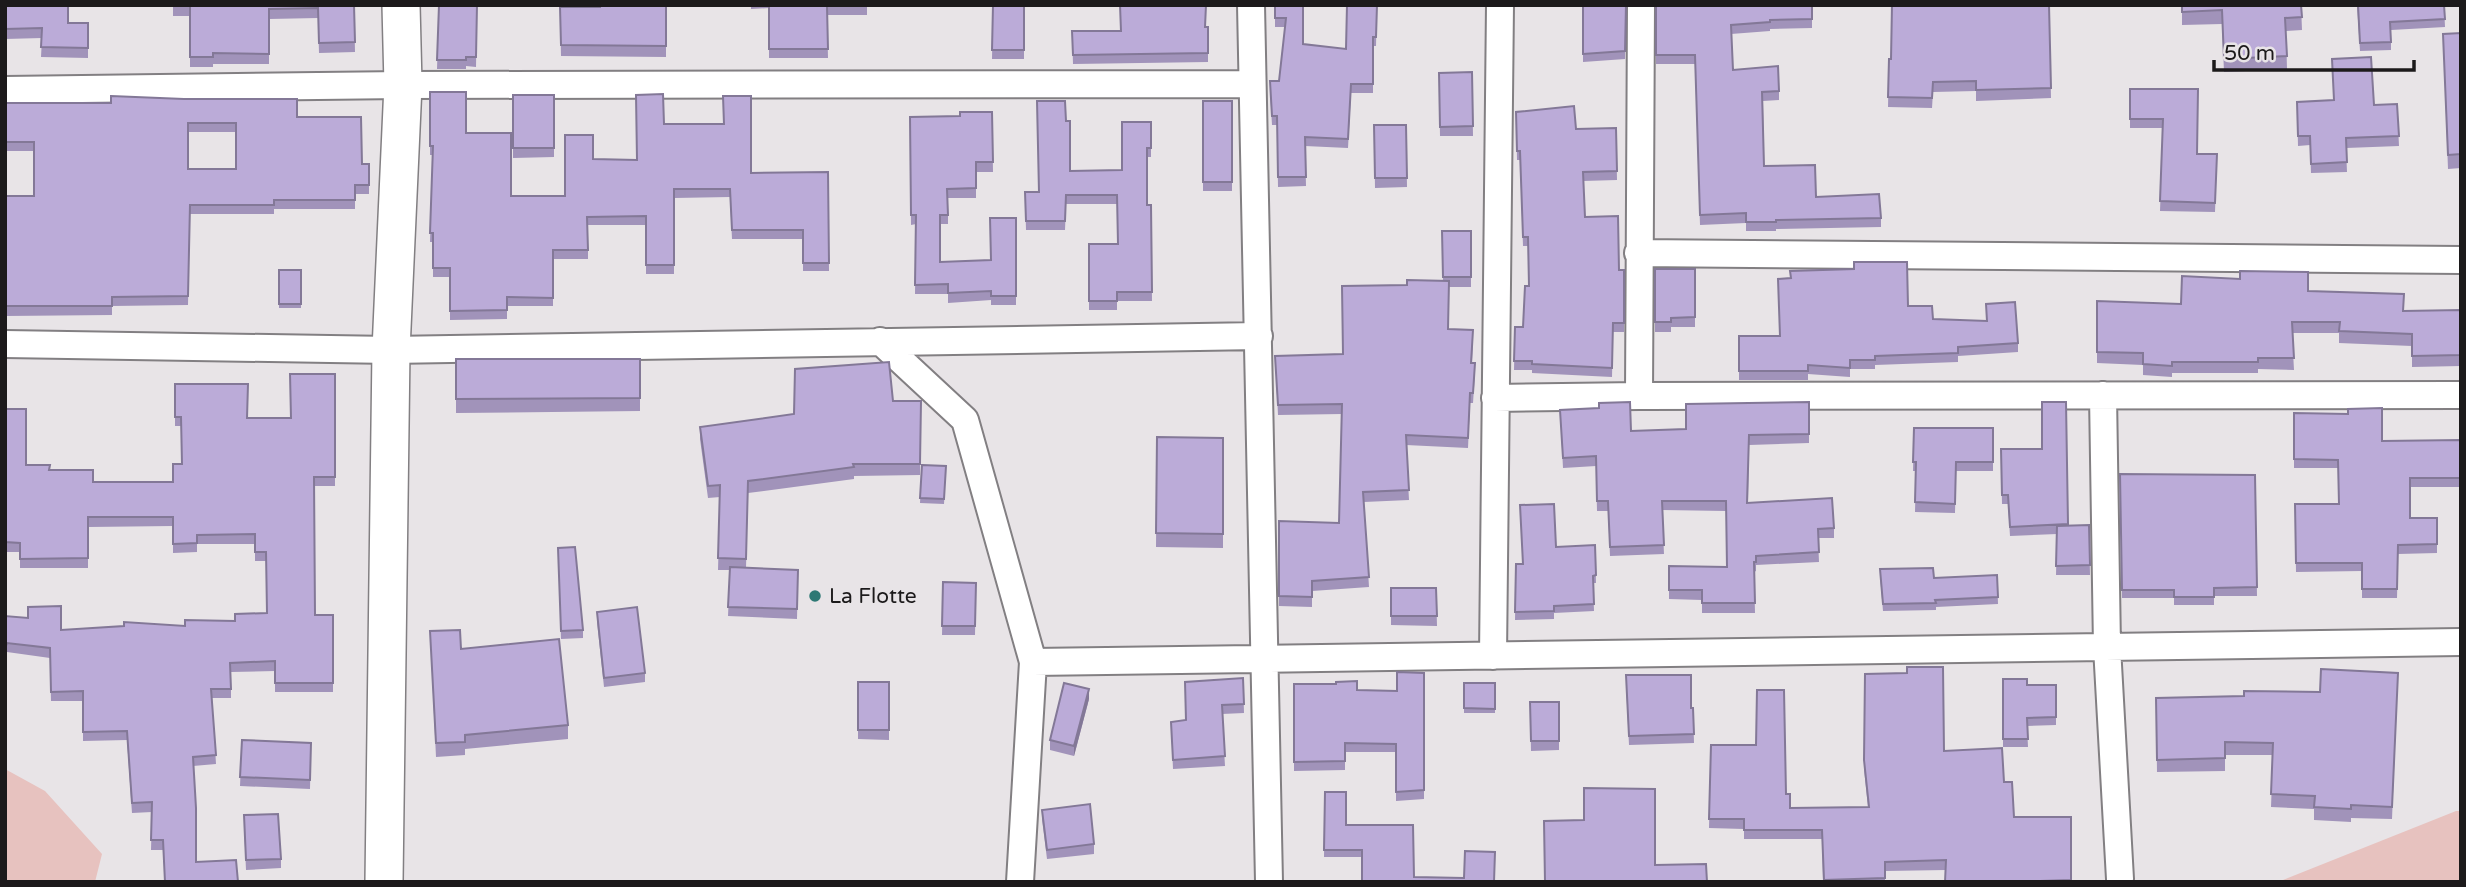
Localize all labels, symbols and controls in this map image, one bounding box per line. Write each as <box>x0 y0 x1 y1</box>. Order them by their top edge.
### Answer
scale bar <box>2214 28 2414 72</box>
text: 50 m <box>2224 41 2275 66</box>
place label: La Flotte <box>829 584 917 609</box>
marker: La Flotte <box>807 588 823 604</box>

